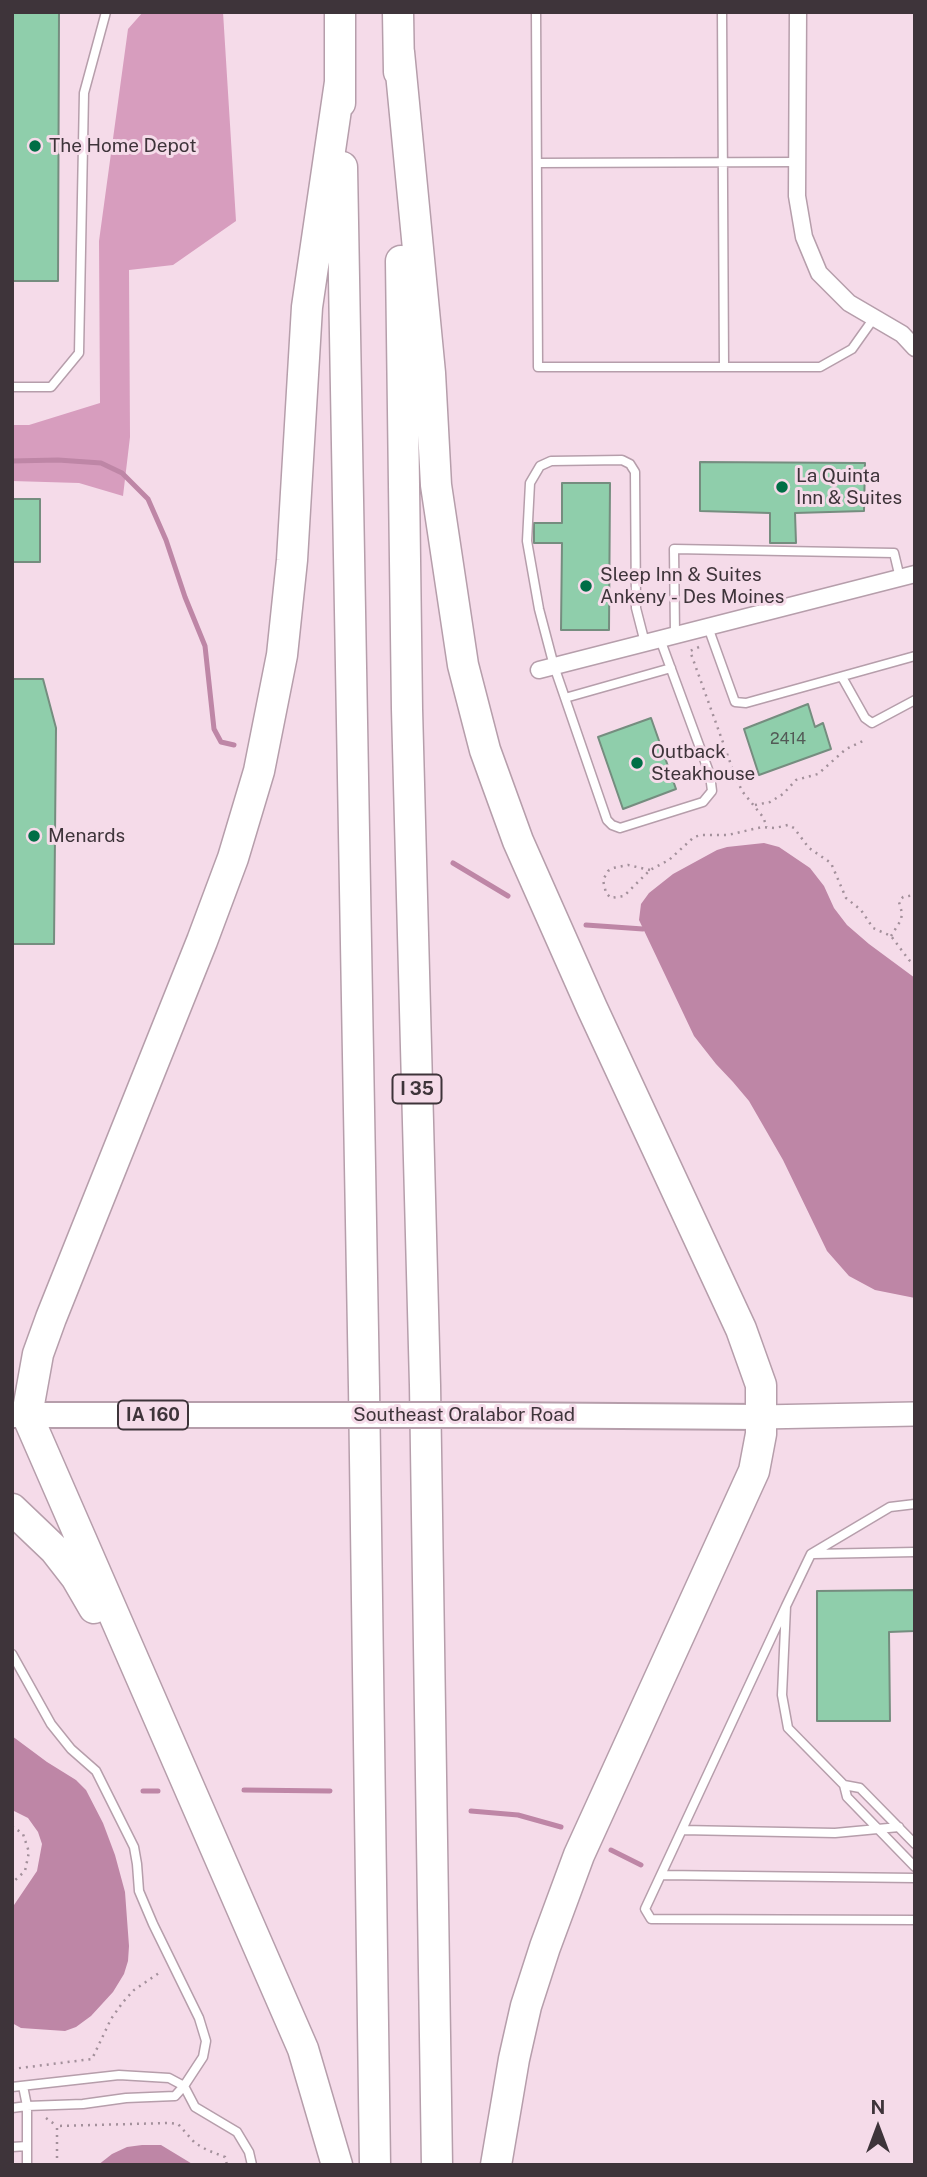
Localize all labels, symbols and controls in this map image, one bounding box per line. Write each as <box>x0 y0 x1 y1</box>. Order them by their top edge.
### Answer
place label: The Home Depot <box>49 135 197 157</box>
marker: The Home Depot <box>27 138 43 154</box>
place label: La Quinta Inn & Suites <box>796 465 902 509</box>
marker: La Quinta Inn & Suites <box>774 479 790 495</box>
place label: Sleep Inn & Suites Ankeny - Des Moines <box>600 564 784 608</box>
marker: Sleep Inn & Suites Ankeny - Des Moines <box>578 578 594 594</box>
house number: 2414 <box>770 729 806 749</box>
place label: Outback Steakhouse <box>651 741 755 785</box>
marker: Outback Steakhouse <box>629 755 645 771</box>
place label: Menards <box>48 825 125 847</box>
marker: Menards <box>26 828 42 844</box>
road number: I 35 <box>392 1074 442 1104</box>
road number: IA 160 <box>118 1400 188 1430</box>
street label: Southeast Oralabor Road <box>353 1404 575 1426</box>
north arrow <box>843 2093 913 2163</box>
text: N <box>871 2096 885 2118</box>

